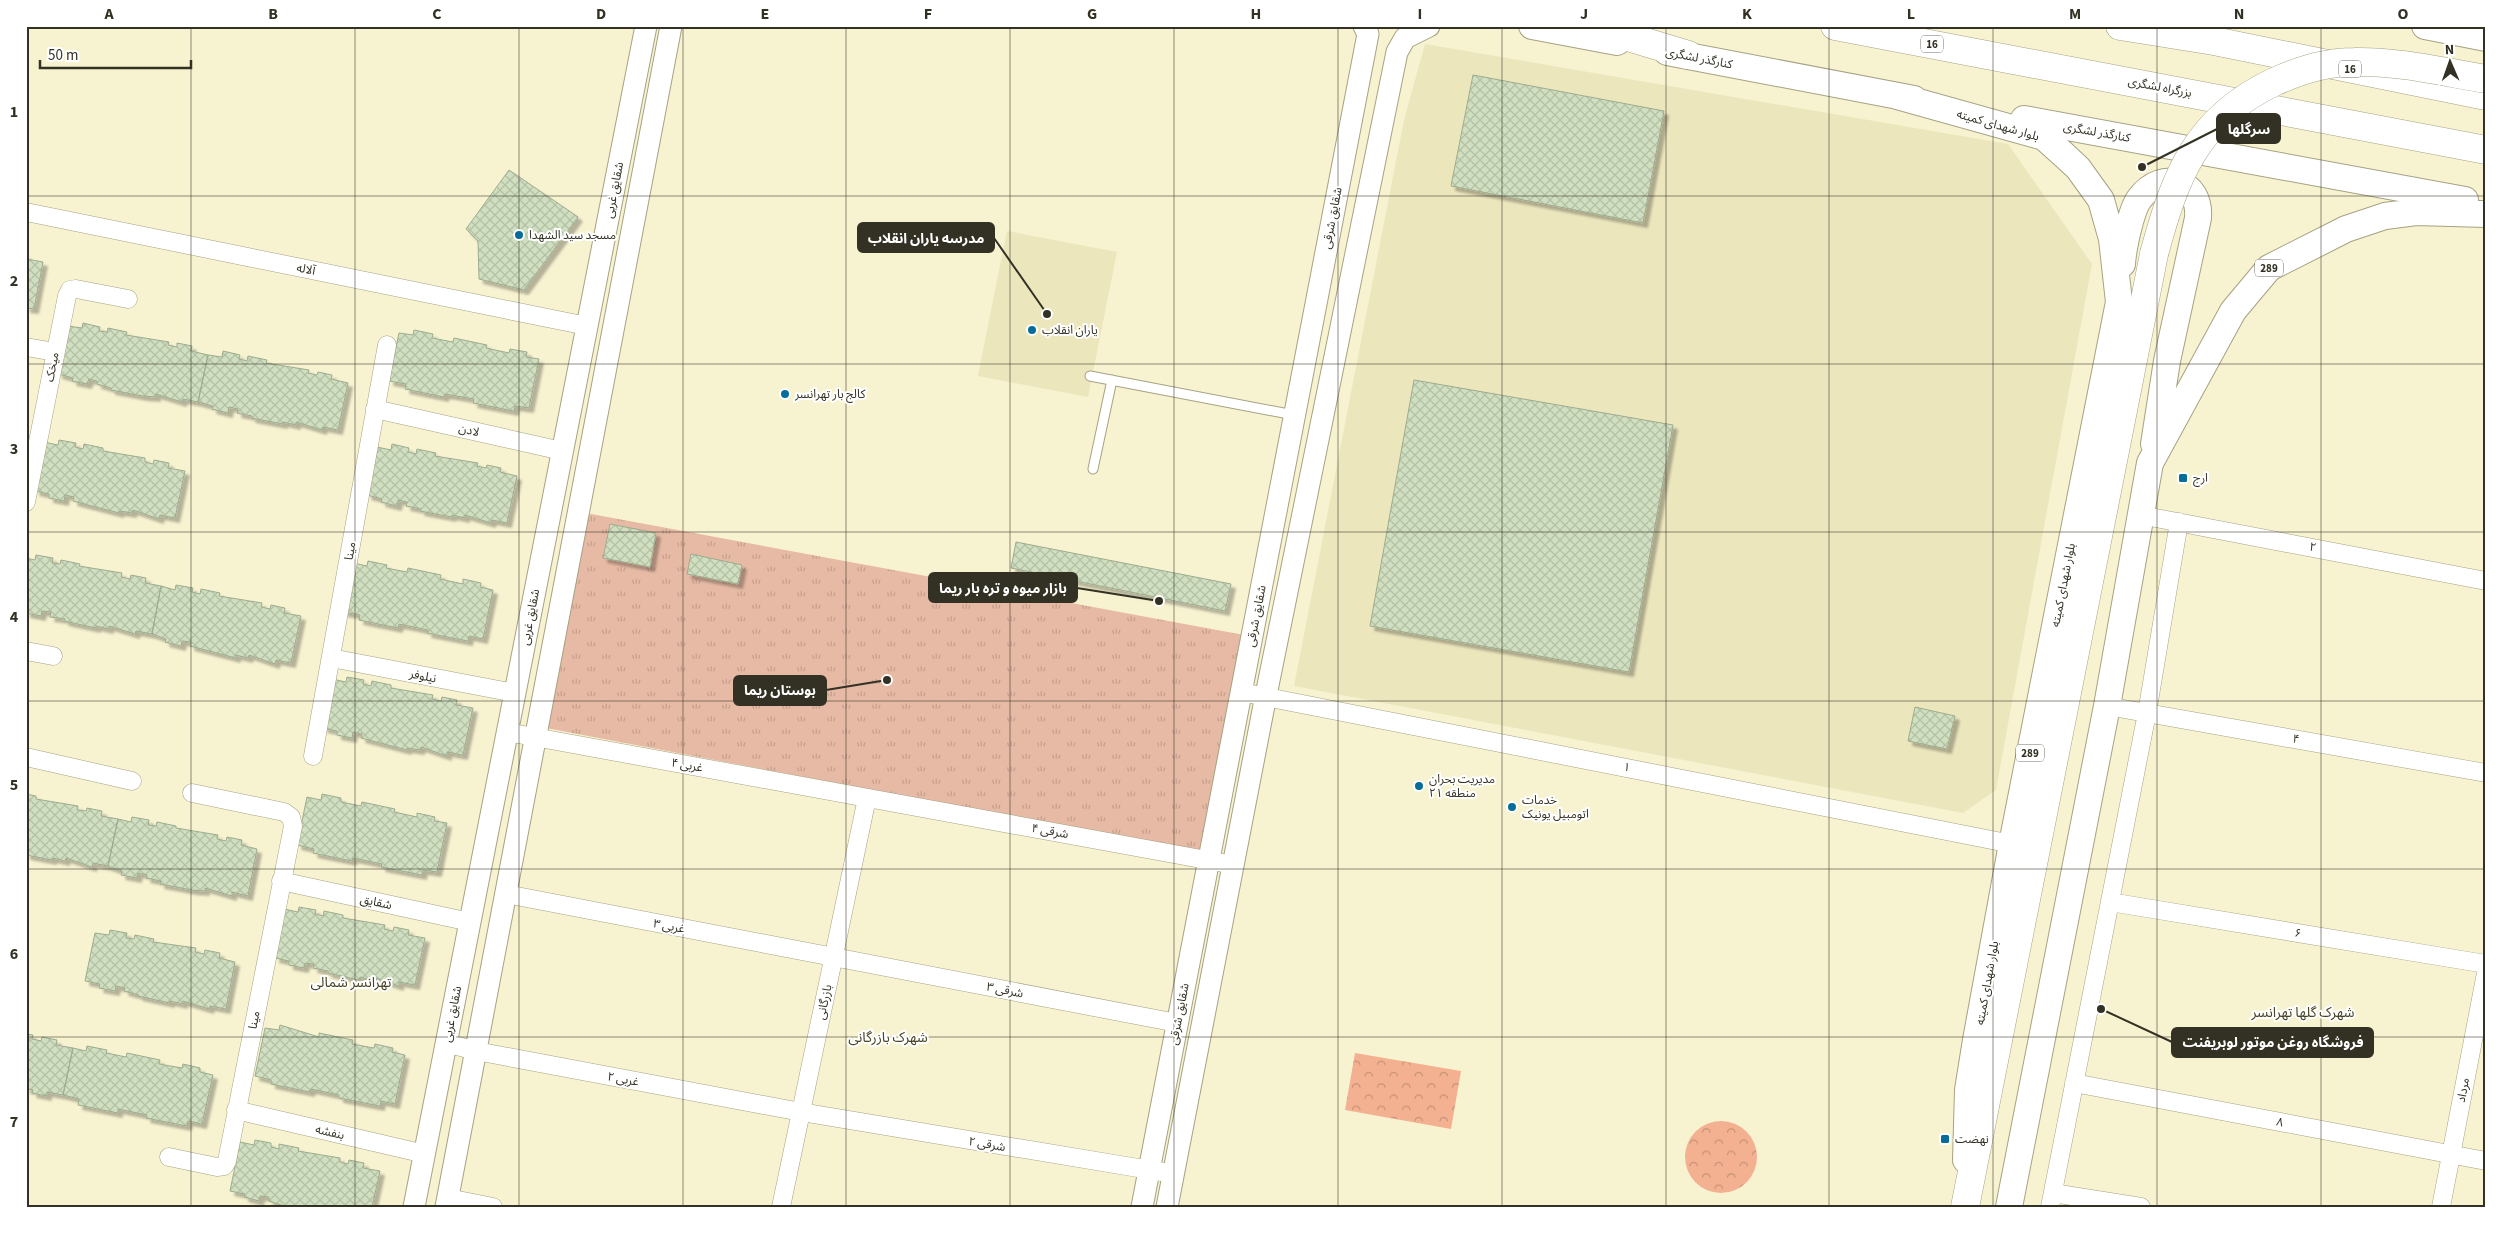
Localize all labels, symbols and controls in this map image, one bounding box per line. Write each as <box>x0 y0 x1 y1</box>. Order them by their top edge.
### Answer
text: A <box>103 3 114 25</box>
text: B <box>268 3 278 25</box>
text: C <box>432 3 442 25</box>
text: D <box>596 3 606 25</box>
text: E <box>761 3 769 25</box>
text: F <box>924 3 932 25</box>
text: G <box>1087 3 1097 25</box>
text: H <box>1251 3 1261 25</box>
text: I <box>1418 3 1422 25</box>
text: J <box>1580 3 1588 25</box>
text: K <box>1742 3 1752 25</box>
text: L <box>1907 3 1915 25</box>
text: M <box>2069 3 2081 25</box>
text: N <box>2234 3 2244 25</box>
text: O <box>2398 3 2409 25</box>
road number: 16 <box>1921 36 1943 52</box>
scale bar <box>40 38 191 70</box>
north arrow <box>2424 38 2474 88</box>
text: N <box>2445 40 2455 60</box>
street label: کنارگذر لشگری <box>1664 44 1735 74</box>
text: 50 m <box>48 45 78 66</box>
road number: 16 <box>2339 61 2361 78</box>
street label: بزرگراه لشگری <box>2127 73 2193 102</box>
text: 1 <box>10 101 18 123</box>
street label: بلوار شهدای کمیته <box>1955 106 2041 145</box>
callout: سرگلها <box>2217 114 2280 143</box>
street label: کنارگذر لشگری <box>2062 118 2133 147</box>
text: سرگلها <box>2228 120 2270 140</box>
street label: شقایق غربی <box>601 160 628 220</box>
street label: شقایق شرقی <box>1318 186 1347 250</box>
callout: مدرسه یاران انقلاب <box>858 223 994 252</box>
place label: مسجد سید الشهدا <box>529 227 616 244</box>
marker: مسجد سید الشهدا <box>513 229 525 241</box>
text: مدرسه یاران انقلاب <box>868 229 984 249</box>
street label: آلاله <box>295 259 317 280</box>
road number: 289 <box>2255 260 2283 276</box>
text: 2 <box>10 270 18 292</box>
place label: یاران انقلاب <box>1042 322 1098 339</box>
marker: یاران انقلاب <box>1026 324 1038 336</box>
street label: میخک <box>41 351 64 384</box>
place label: کالج بار تهرانسر <box>794 386 866 403</box>
marker: کالج بار تهرانسر <box>779 388 791 400</box>
street label: لادن <box>457 420 481 441</box>
text: 3 <box>10 438 18 460</box>
place label: ارج <box>2193 470 2208 487</box>
marker: ارج <box>2177 472 2189 484</box>
street label: ۲ <box>2308 538 2318 556</box>
street label: مینا <box>341 541 360 562</box>
street label: بلوار شهدای کمیته <box>2047 542 2080 628</box>
callout: بازار میوه و تره بار ریما <box>929 573 1077 602</box>
text: بازار میوه و تره بار ریما <box>939 579 1067 599</box>
street label: شقایق شرقی <box>1242 584 1271 648</box>
street label: شقایق غربی <box>517 587 544 647</box>
text: 4 <box>10 606 19 628</box>
street label: نیلوفر <box>407 665 438 687</box>
callout: بوستان ریما <box>734 676 826 705</box>
text: بوستان ریما <box>744 681 816 701</box>
street label: ۴ <box>2291 731 2301 748</box>
road number: 289 <box>2016 744 2044 761</box>
street label: ۴ غربی <box>670 754 704 777</box>
street label: ۱ <box>1622 758 1632 776</box>
place label: مدیریت بحران منطقه ۲۱ <box>1429 771 1495 802</box>
text: 5 <box>10 774 18 796</box>
marker: مدیریت بحران منطقه ۲۱ <box>1413 780 1425 792</box>
place label: خدمات اتومبیل یونیک <box>1522 792 1589 823</box>
marker: خدمات اتومبیل یونیک <box>1506 801 1518 813</box>
street label: ۴ شرقی <box>1030 820 1070 843</box>
street label: شقایق <box>358 891 393 914</box>
street label: ۳ غربی <box>652 915 686 938</box>
street label: ۶ <box>2293 925 2303 942</box>
street label: بلوار شهدای کمیته <box>1972 940 2003 1026</box>
text: 6 <box>10 943 18 965</box>
district label: تهرانسر شمالی <box>311 973 391 993</box>
street label: ۳ شرقی <box>985 979 1025 1002</box>
street label: شقایق شرقی <box>1165 982 1194 1046</box>
street label: بازرگانی <box>812 983 836 1021</box>
street label: شقایق غربی <box>439 984 466 1044</box>
district label: شهرک گلها تهرانسر <box>2250 1003 2355 1023</box>
street label: مینا <box>244 1009 265 1031</box>
district label: شهرک بازرگانی <box>848 1028 928 1048</box>
callout: فروشگاه روغن موتور لوبریفنت <box>2172 1028 2373 1057</box>
text: فروشگاه روغن موتور لوبریفنت <box>2182 1033 2364 1053</box>
street label: ۲ غربی <box>606 1068 640 1091</box>
street label: مرداد <box>2453 1076 2474 1104</box>
text: 7 <box>10 1111 18 1133</box>
street label: ۸ <box>2275 1113 2285 1132</box>
street label: بنفشه <box>314 1121 346 1144</box>
place label: نهضت <box>1955 1131 1989 1148</box>
street label: ۲ شرقی <box>967 1133 1007 1156</box>
marker: نهضت <box>1939 1133 1951 1145</box>

